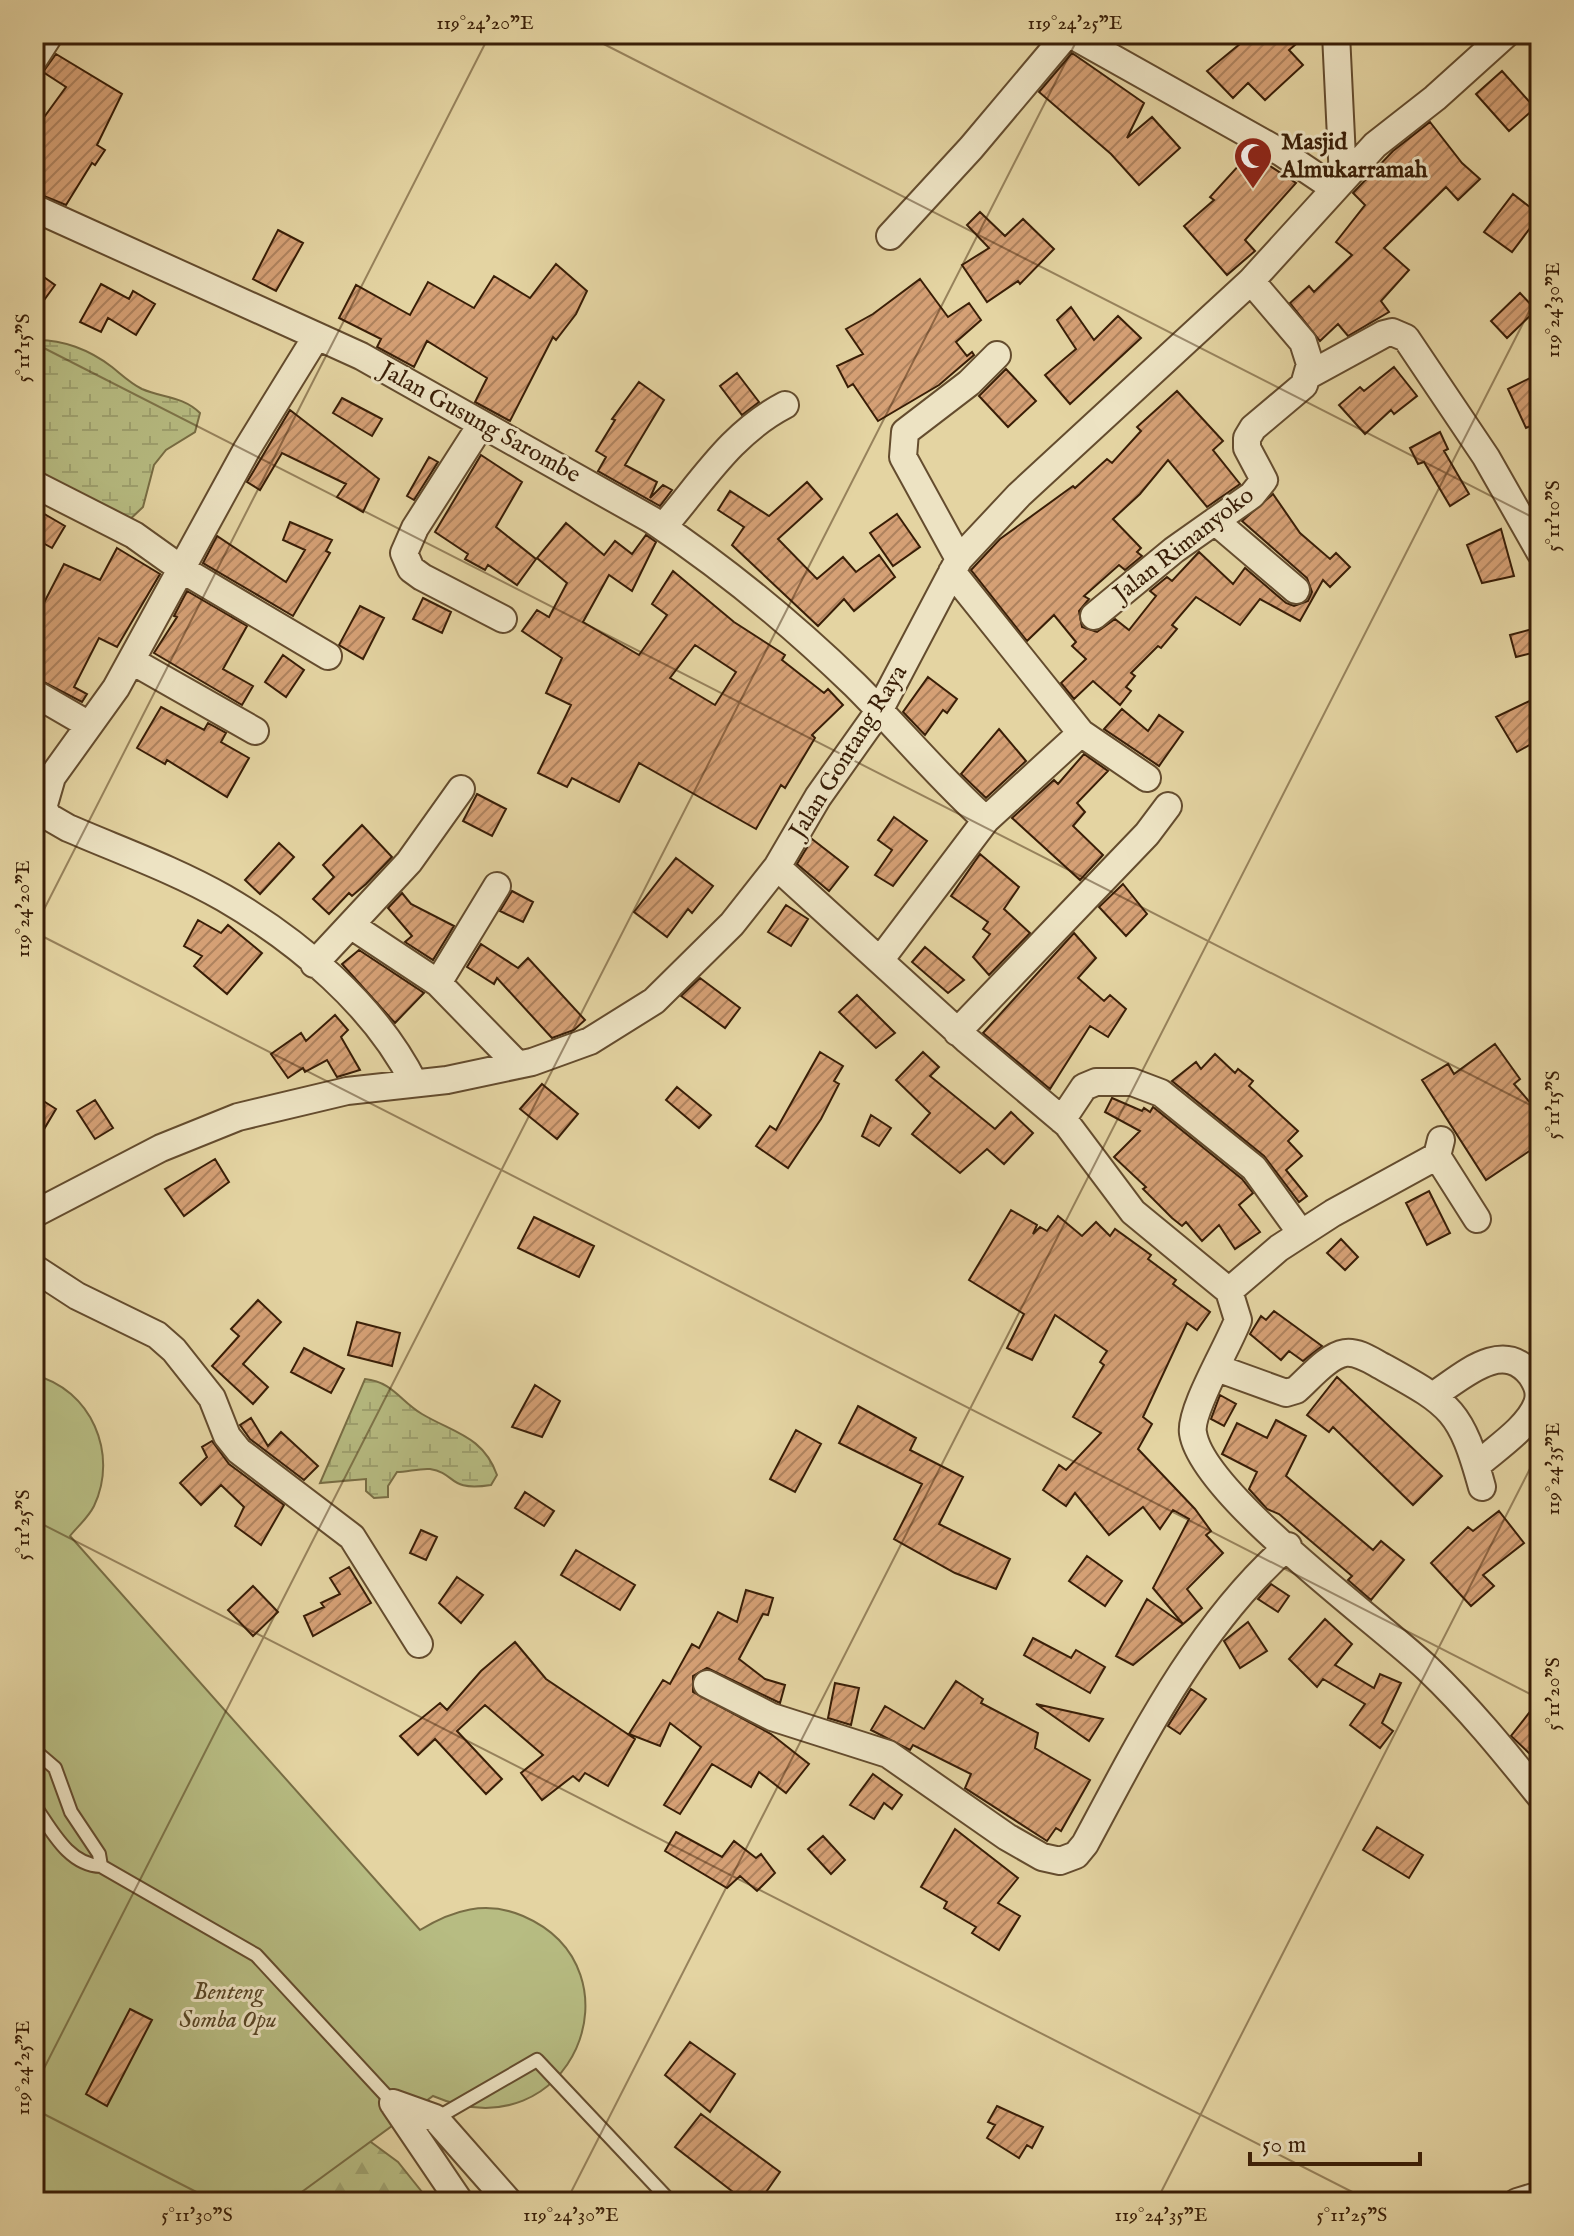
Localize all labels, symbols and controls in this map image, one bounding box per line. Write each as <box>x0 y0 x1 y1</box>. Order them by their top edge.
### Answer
text: 119°24'20"E <box>436 11 534 36</box>
text: 119°24'25"E <box>1027 11 1123 36</box>
place label: Masjid Almukarramah <box>1280 127 1428 186</box>
mosque icon: Masjid Almukarramah <box>1232 135 1274 190</box>
text: 119°24'30"E <box>1541 262 1566 358</box>
text: 5°11'15"S <box>11 314 36 382</box>
street label: Jalan Gusung Sarombe <box>372 354 586 491</box>
street label: Jalan Rimanyoko <box>1105 480 1261 611</box>
text: 5°11'10"S <box>1541 480 1566 552</box>
street label: Jalan Gontang Raya <box>782 659 915 847</box>
text: 119°24'20"E <box>11 860 36 958</box>
text: 5°11'15"S <box>1541 1071 1566 1139</box>
text: 119°24'35"E <box>1541 1422 1566 1516</box>
text: 5°11'25"S <box>11 1490 36 1560</box>
text: 5°11'20"S <box>1541 1657 1566 1731</box>
park label: Benteng Somba Opu <box>179 1977 277 2036</box>
text: 119°24'25"E <box>11 2020 36 2116</box>
scale bar <box>1250 2116 1420 2166</box>
text: 50 m <box>1262 2130 1306 2161</box>
text: 5°11'30"S <box>161 2203 233 2228</box>
text: 119°24'30"E <box>523 2203 619 2228</box>
text: 119°24'35"E <box>1114 2203 1208 2228</box>
text: 5°11'25"S <box>1317 2203 1387 2228</box>

